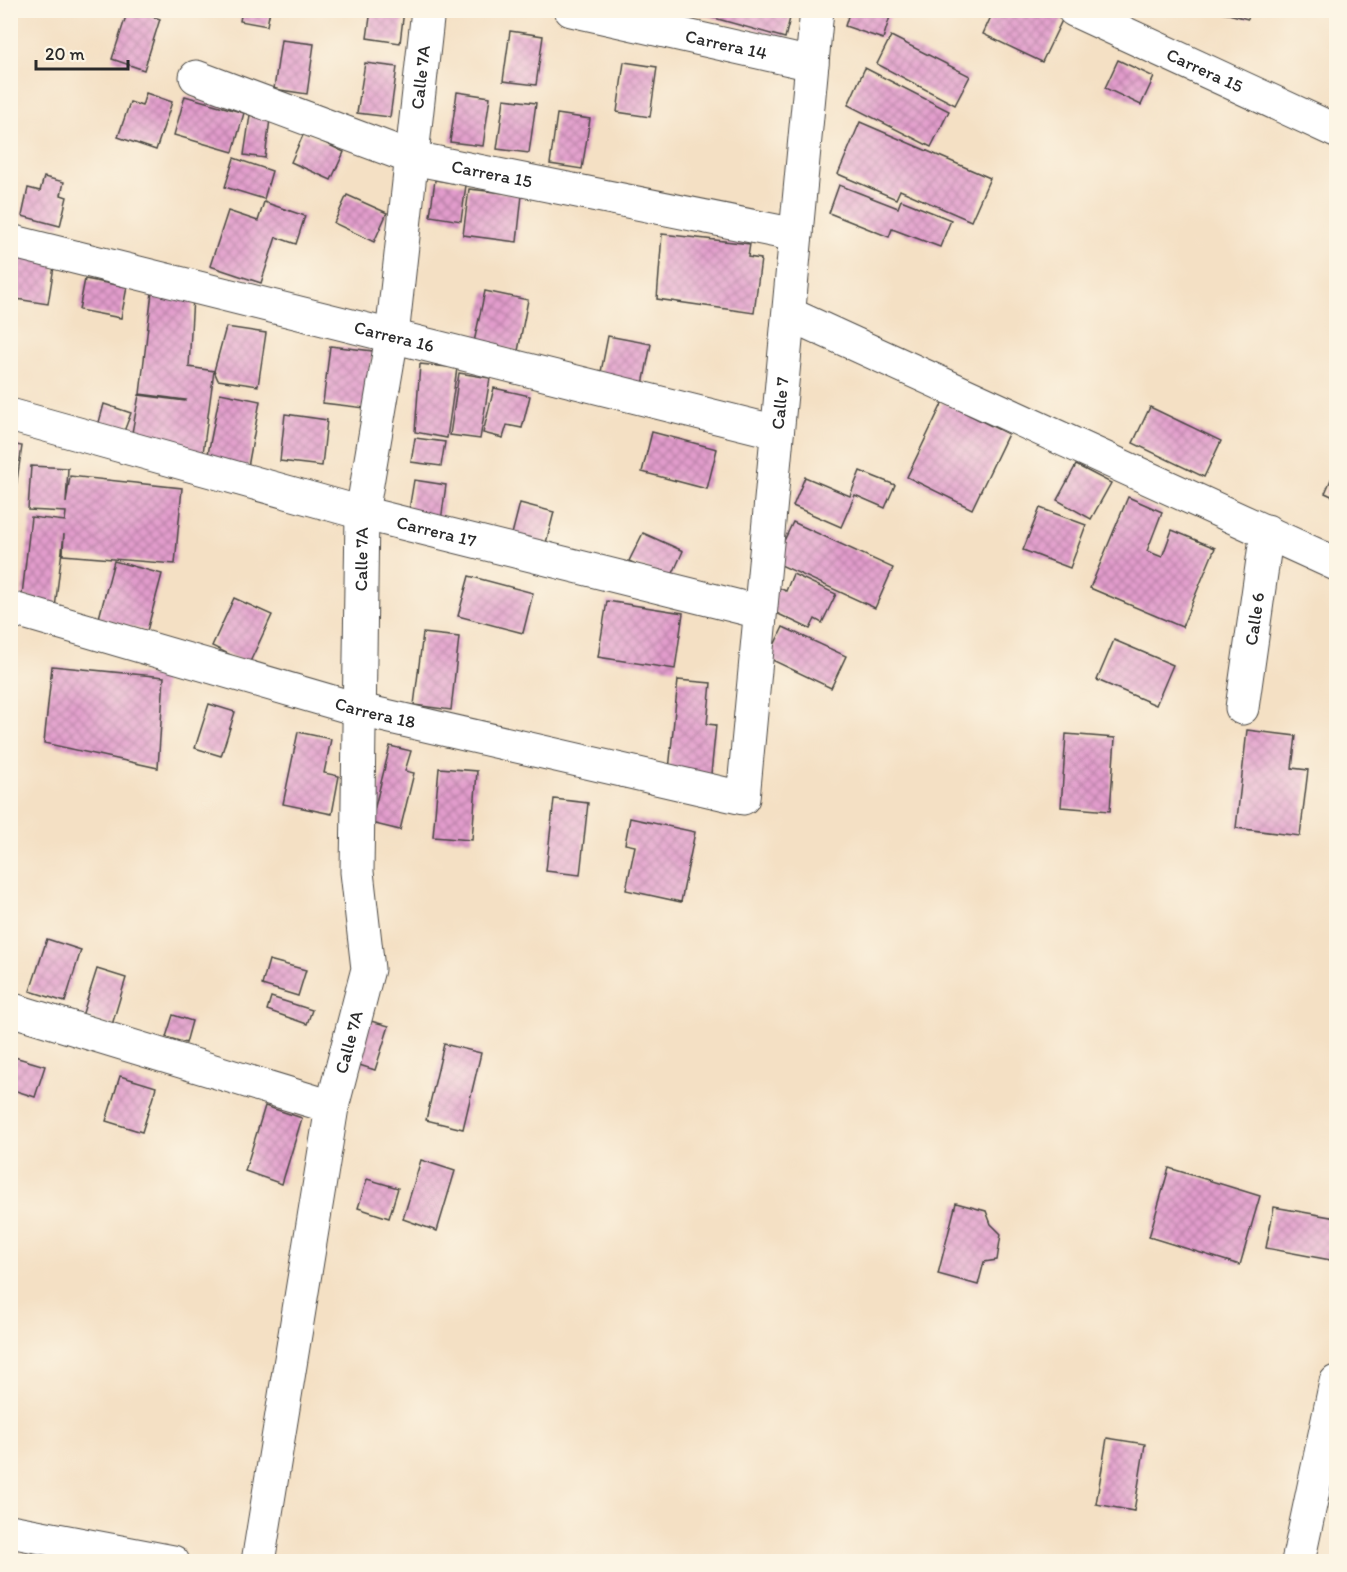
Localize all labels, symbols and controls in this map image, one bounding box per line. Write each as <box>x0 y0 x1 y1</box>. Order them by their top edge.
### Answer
street label: Carrera 14 <box>683 25 769 65</box>
scale bar <box>36 33 128 71</box>
text: 20 m <box>45 43 85 65</box>
street label: Carrera 15 <box>1163 43 1247 98</box>
street label: Calle 7A <box>406 44 435 111</box>
street label: Carrera 15 <box>450 155 534 193</box>
street label: Carrera 16 <box>352 316 437 357</box>
street label: Calle 7 <box>767 376 793 431</box>
street label: Carrera 17 <box>394 511 479 552</box>
street label: Calle 7A <box>350 526 373 592</box>
street label: Calle 6 <box>1240 591 1269 647</box>
street label: Carrera 18 <box>332 692 418 733</box>
street label: Calle 7A <box>330 1008 368 1076</box>

